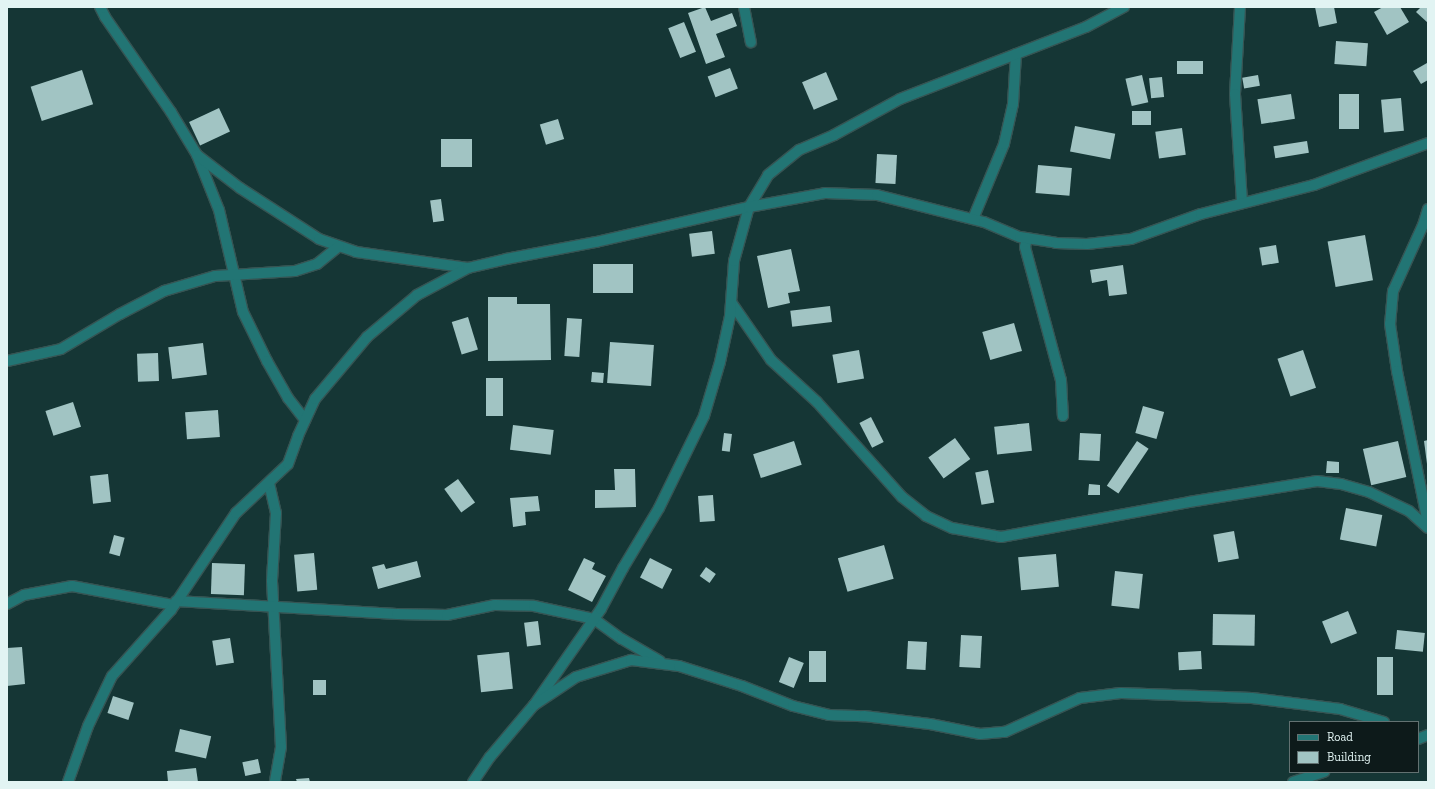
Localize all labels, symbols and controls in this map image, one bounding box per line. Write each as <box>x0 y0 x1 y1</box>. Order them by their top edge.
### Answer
legend <box>1289 721 1419 773</box>
text: Road <box>1327 730 1353 744</box>
text: Building <box>1327 750 1371 764</box>

